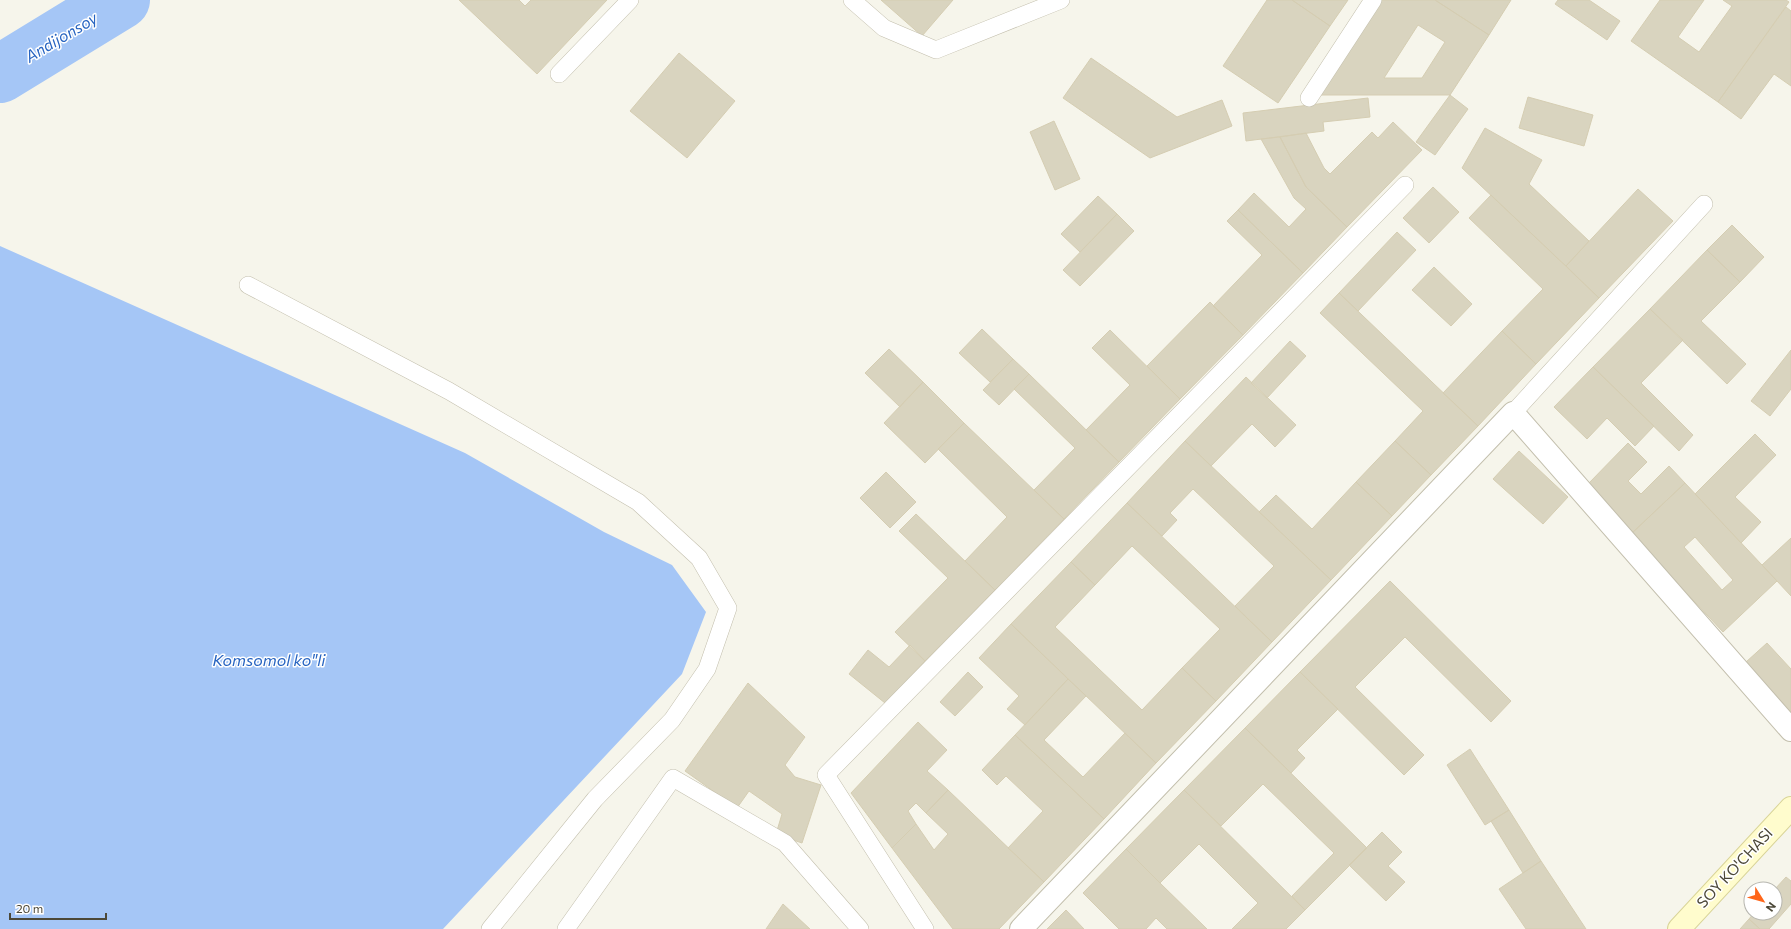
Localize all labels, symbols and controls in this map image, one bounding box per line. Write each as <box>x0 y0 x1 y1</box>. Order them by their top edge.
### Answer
water label: Andijonsoy <box>20 7 101 66</box>
water label: Komsomol ko"li <box>213 650 326 669</box>
street label: SOY KO'CHASI <box>1693 824 1776 911</box>
north arrow <box>1743 881 1783 921</box>
scale bar <box>10 895 106 921</box>
text: N <box>1764 900 1779 915</box>
text: 20 m <box>16 901 43 915</box>

